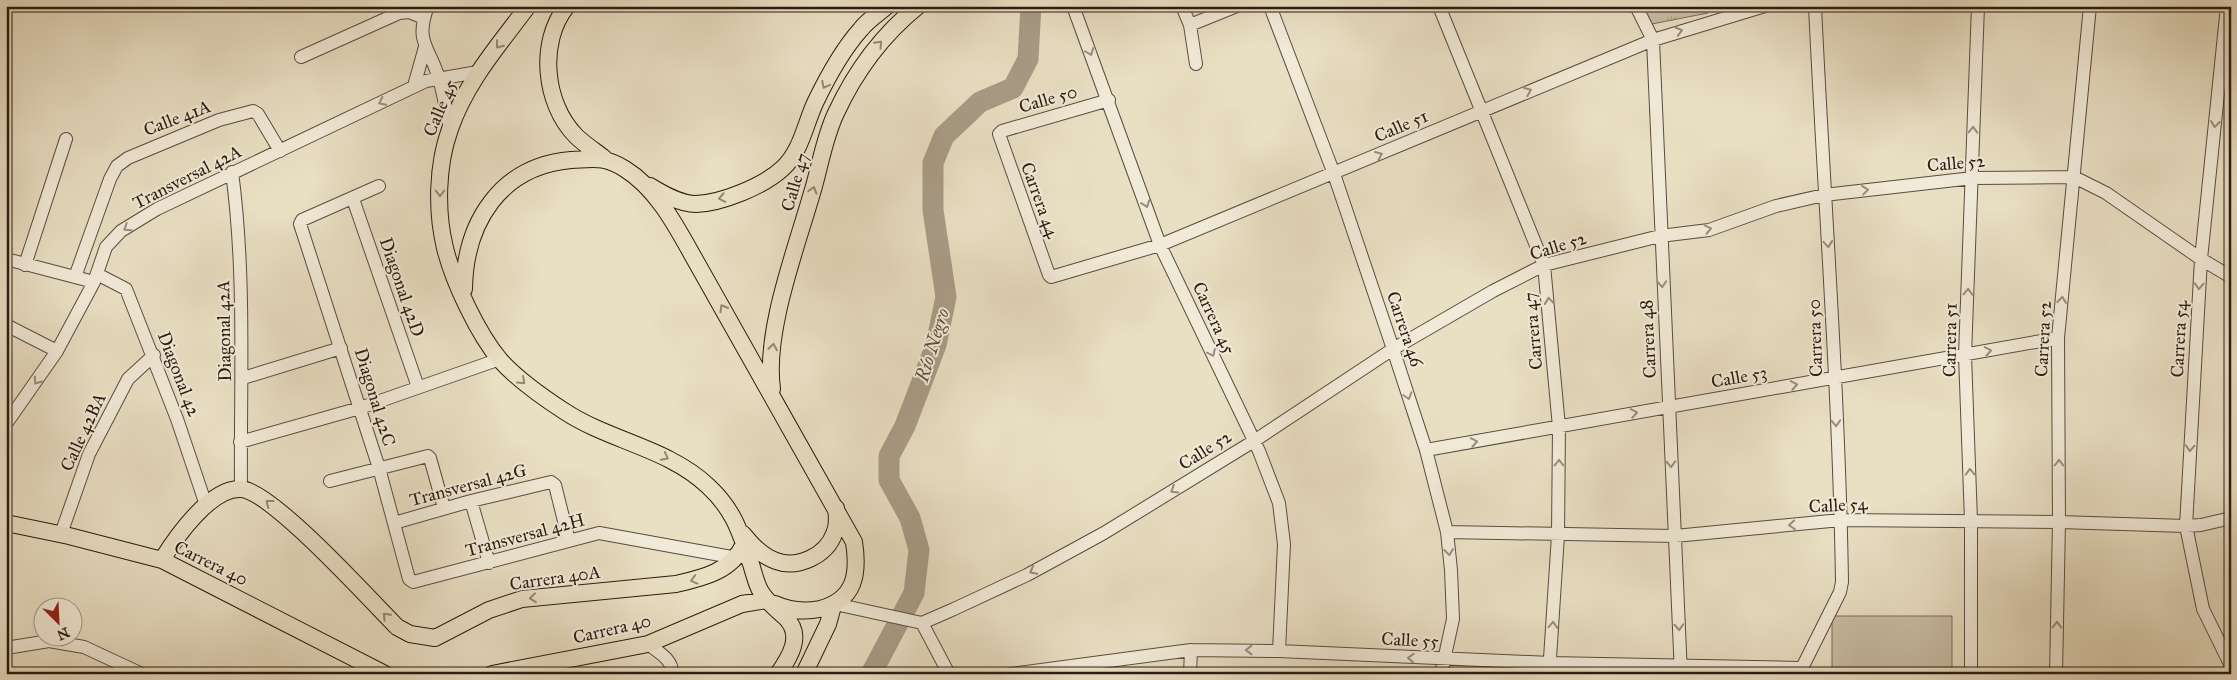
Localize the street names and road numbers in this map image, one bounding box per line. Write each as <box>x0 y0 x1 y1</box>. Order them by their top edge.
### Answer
street label: Calle 45 <box>418 76 462 140</box>
street label: Calle 50 <box>1016 80 1080 118</box>
street label: Calle 41A <box>140 95 214 141</box>
street label: Calle 51 <box>1371 105 1431 147</box>
street label: Transversal 42A <box>129 140 245 214</box>
street label: Calle 52 <box>1926 149 1986 176</box>
street label: Calle 47 <box>776 150 814 214</box>
street label: Carrera 44 <box>1016 159 1064 242</box>
street label: Calle 52 <box>1527 227 1589 265</box>
street label: Diagonal 42D <box>374 234 429 340</box>
street label: Carrera 45 <box>1188 278 1241 358</box>
street label: Diagonal 42A <box>212 280 237 382</box>
street label: Carrera 46 <box>1382 288 1428 370</box>
street label: Carrera 47 <box>1519 291 1547 371</box>
street label: Carrera 48 <box>1635 299 1661 379</box>
street label: Carrera 50 <box>1803 299 1827 377</box>
street label: Carrera 54 <box>2166 299 2192 378</box>
street label: Carrera 52 <box>2030 300 2056 378</box>
street label: Carrera 51 <box>1938 303 1962 377</box>
street label: Diagonal 42 <box>152 328 205 420</box>
street label: Diagonal 42C <box>349 345 400 449</box>
street label: Calle 53 <box>1709 361 1769 393</box>
street label: Calle 42BA <box>55 389 111 475</box>
street label: Calle 52 <box>1175 425 1236 475</box>
street label: Transversal 42G <box>407 459 529 511</box>
street label: Calle 54 <box>1808 492 1869 518</box>
street label: Transversal 42H <box>463 509 587 561</box>
street label: Carrera 40 <box>170 536 252 590</box>
street label: Carrera 40A <box>508 561 602 595</box>
street label: Carrera 40 <box>571 609 653 649</box>
street label: Calle 55 <box>1381 628 1440 653</box>

